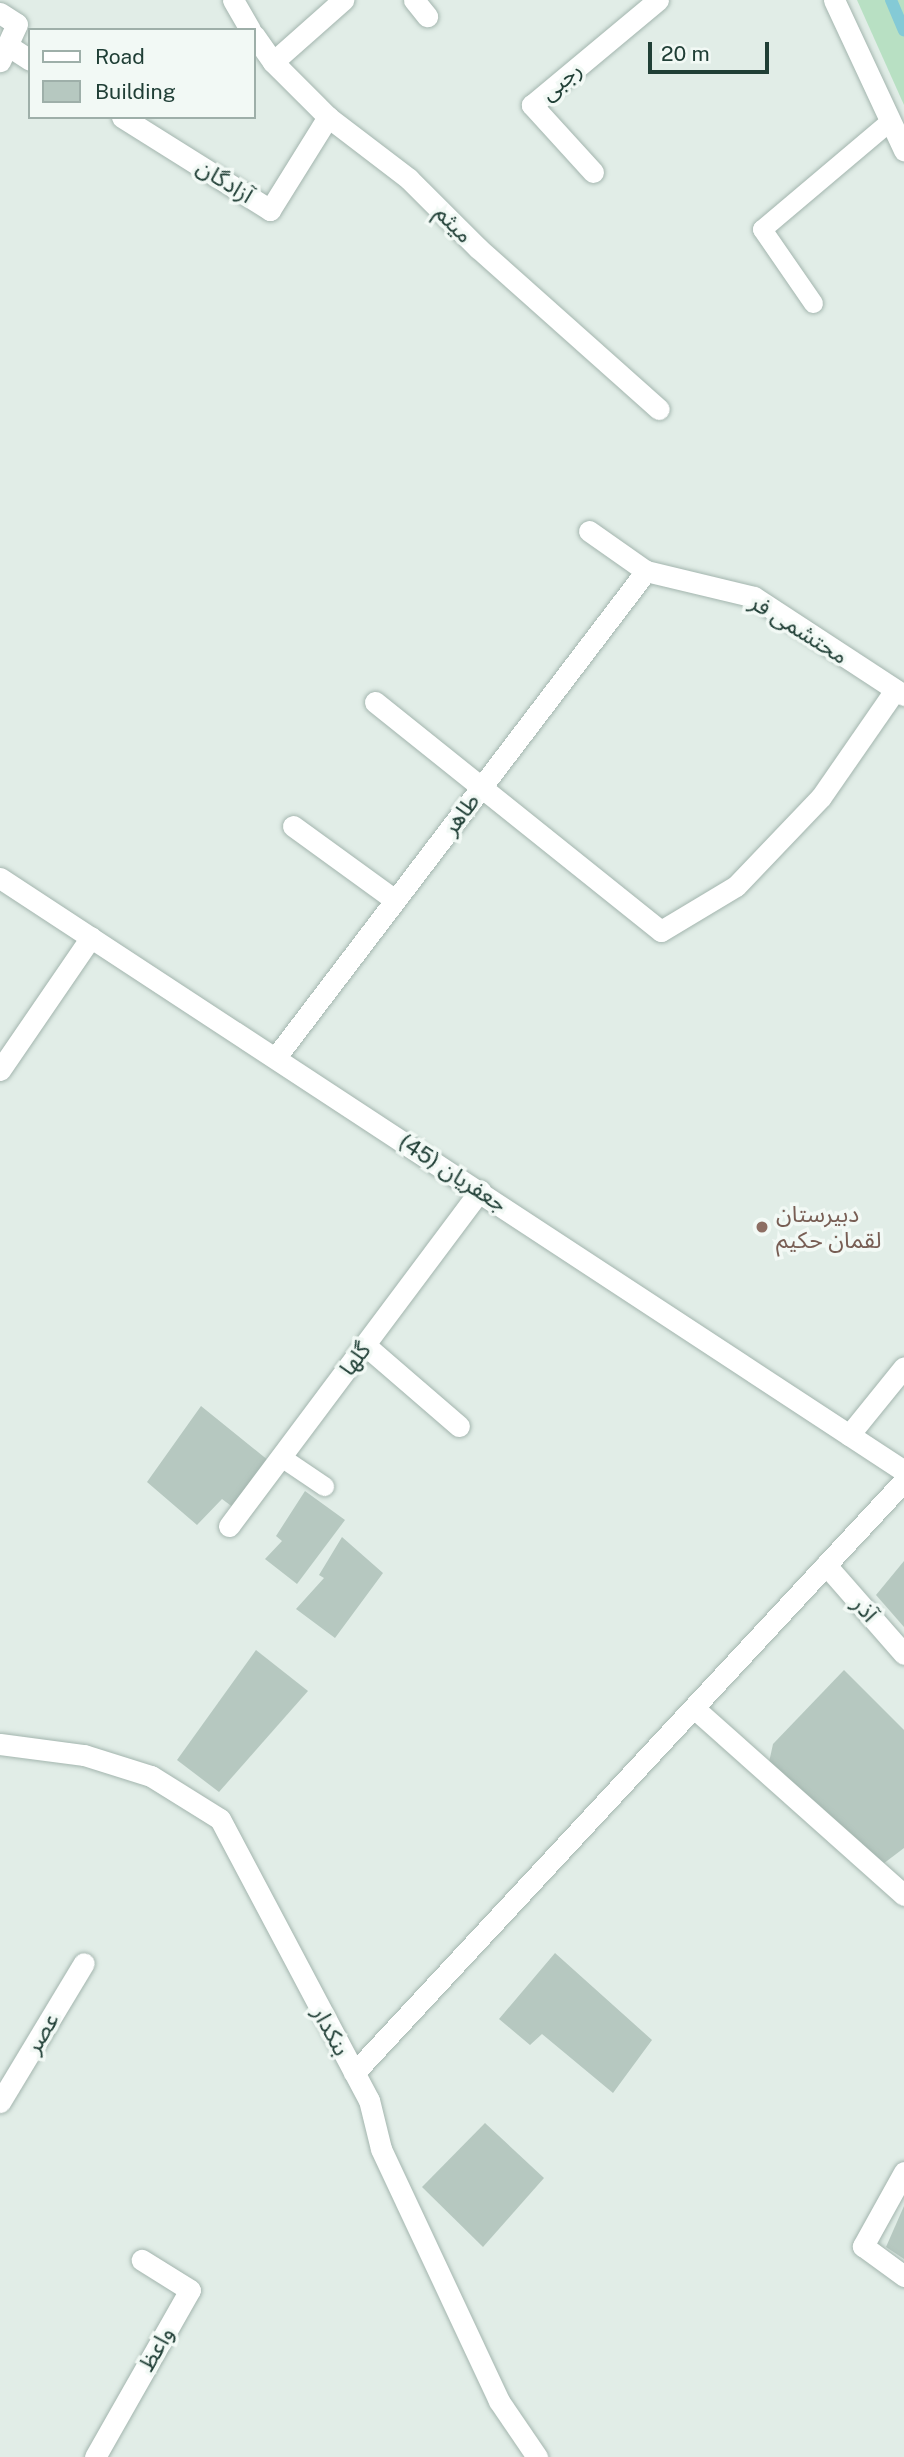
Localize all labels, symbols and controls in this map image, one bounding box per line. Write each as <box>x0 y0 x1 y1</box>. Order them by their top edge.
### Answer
legend <box>28 28 256 119</box>
scale bar <box>652 28 773 72</box>
text: 20 m <box>661 41 710 66</box>
text: Road <box>95 44 145 69</box>
street label: رجبی <box>535 56 587 106</box>
text: Building <box>95 79 176 104</box>
street label: آزادگان <box>192 153 258 209</box>
street label: میثم <box>429 199 479 249</box>
street label: محتشمی فر <box>745 588 853 670</box>
street label: طاهر <box>437 788 485 840</box>
street label: جعفریان (45) <box>394 1128 512 1218</box>
place label: دبیرستان لقمان حکیم <box>776 1200 881 1254</box>
marker: دبیرستان لقمان حکیم <box>754 1219 770 1235</box>
street label: گلها <box>334 1337 376 1381</box>
street label: آذر <box>846 1591 884 1627</box>
street label: بنکدار <box>307 2002 355 2060</box>
street label: عصر <box>19 2008 65 2058</box>
street label: واعظ <box>132 2322 180 2376</box>

